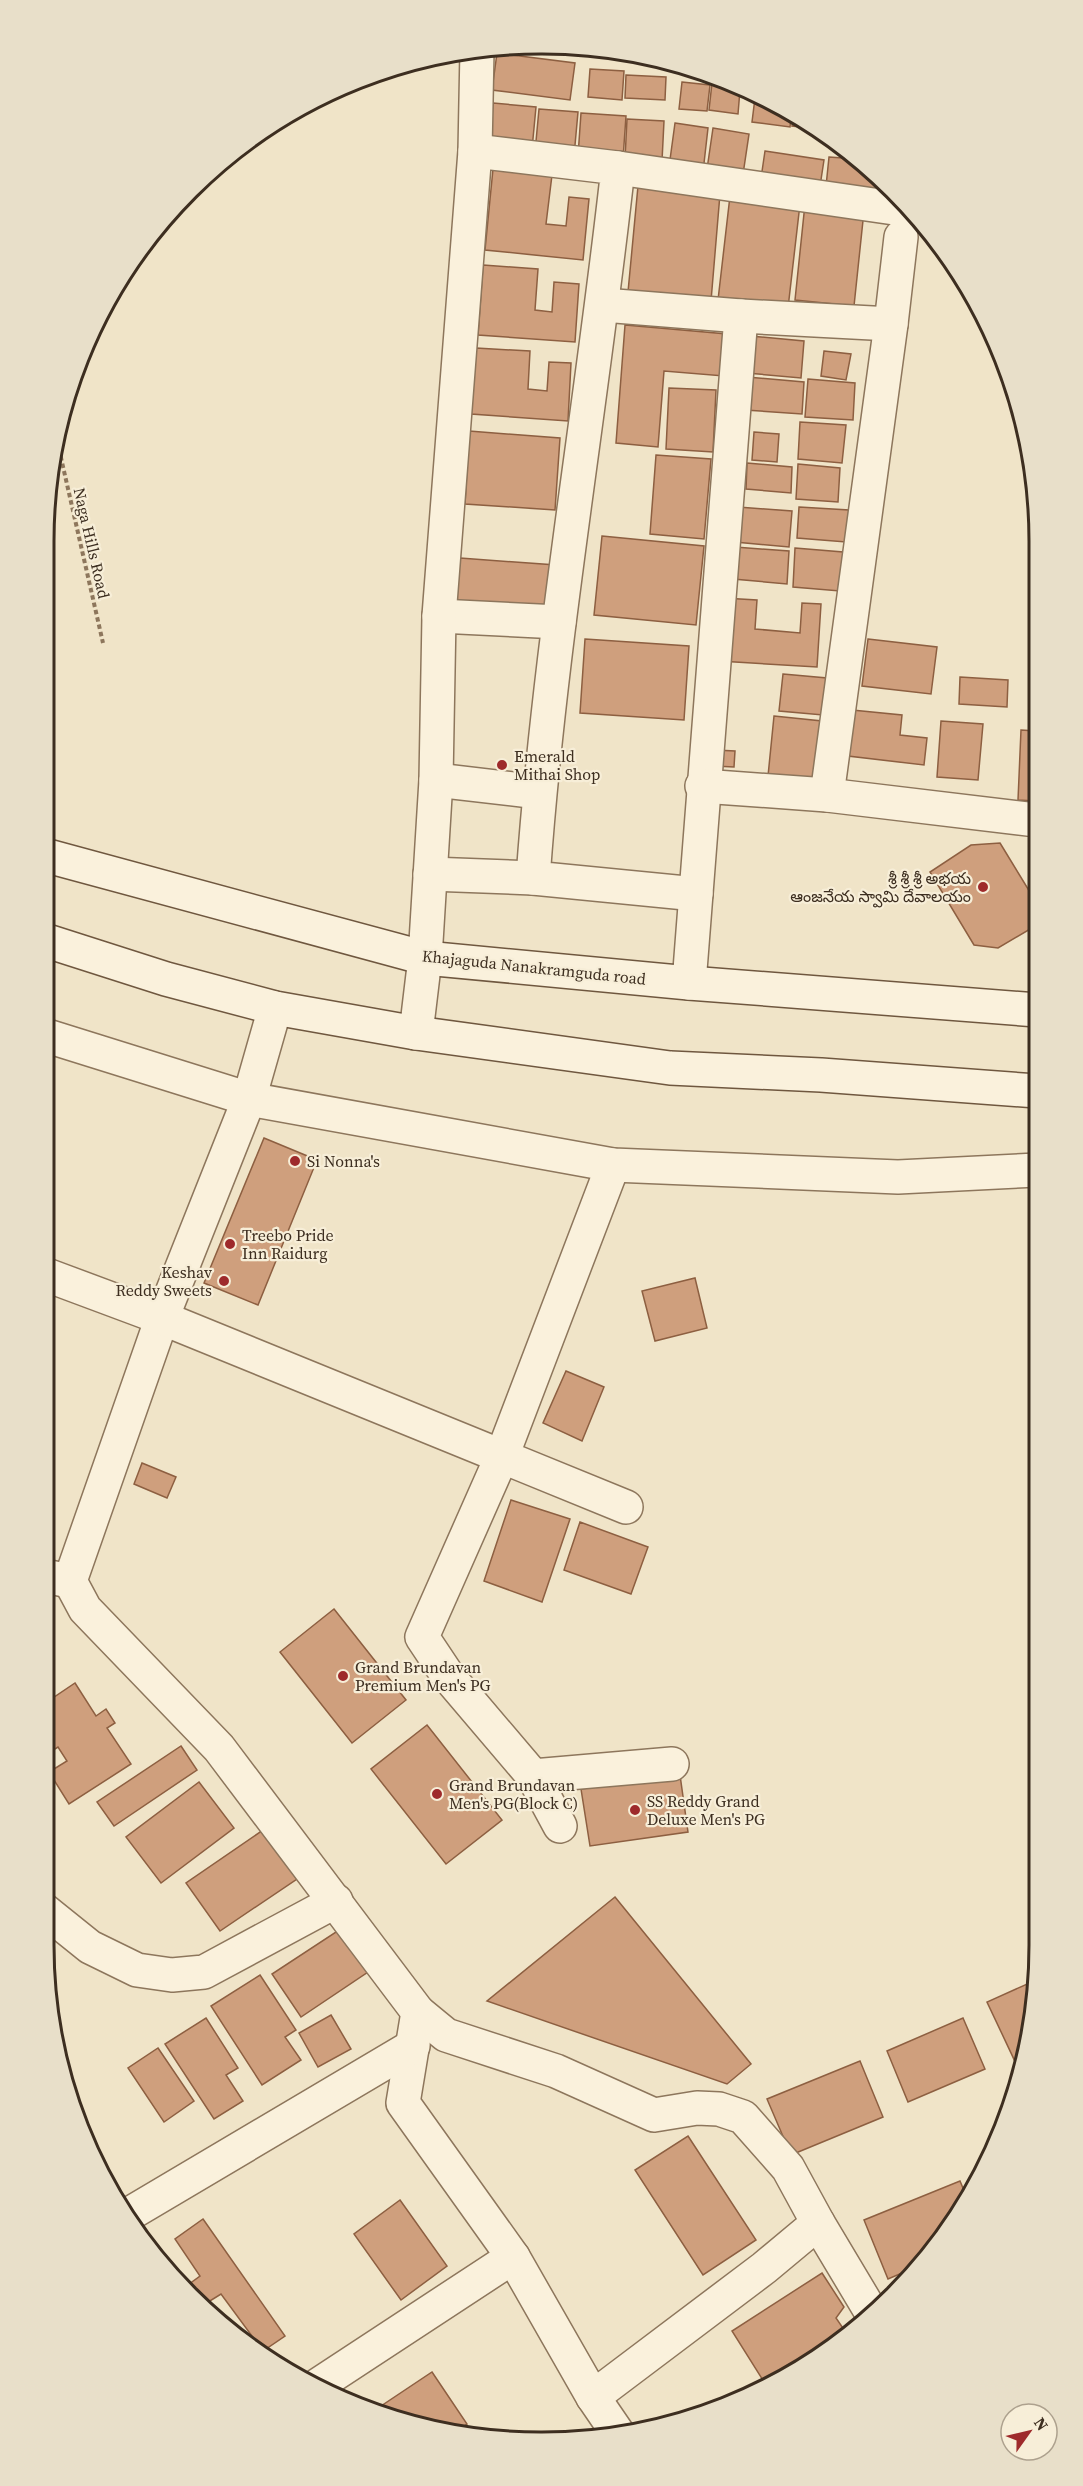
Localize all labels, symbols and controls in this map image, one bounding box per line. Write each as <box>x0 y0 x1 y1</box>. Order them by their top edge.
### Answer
street label: Naga Hills Road <box>69 485 115 601</box>
place label: Emerald Mithai Shop <box>514 745 600 785</box>
marker: Emerald Mithai Shop <box>495 758 509 772</box>
place label: శ్రీ శ్రీ శ్రీ అభయ ఆంజనేయ స్వామి దేవాలయం <box>790 867 971 908</box>
marker: శ్రీ శ్రీ శ్రీ అభయ ఆంజనేయ స్వామి దేవాలయం <box>976 880 990 894</box>
street label: Khajaguda Nanakramguda road <box>421 944 647 990</box>
place label: Si Nonna's <box>307 1150 380 1172</box>
marker: Si Nonna's <box>288 1154 302 1168</box>
place label: Treebo Pride Inn Raidurg <box>242 1224 334 1264</box>
marker: Treebo Pride Inn Raidurg <box>223 1237 237 1251</box>
place label: Keshav Reddy Sweets <box>115 1261 212 1301</box>
marker: Keshav Reddy Sweets <box>217 1274 231 1288</box>
place label: Grand Brundavan Premium Men's PG <box>355 1656 490 1696</box>
marker: Grand Brundavan Premium Men's PG <box>336 1669 350 1683</box>
place label: Grand Brundavan Men's PG(Block C) <box>449 1774 578 1814</box>
marker: Grand Brundavan Men's PG(Block C) <box>430 1787 444 1801</box>
place label: SS Reddy Grand Deluxe Men's PG <box>647 1790 765 1830</box>
marker: SS Reddy Grand Deluxe Men's PG <box>628 1803 642 1817</box>
north arrow <box>999 2402 1059 2462</box>
text: N <box>1029 2413 1054 2435</box>

